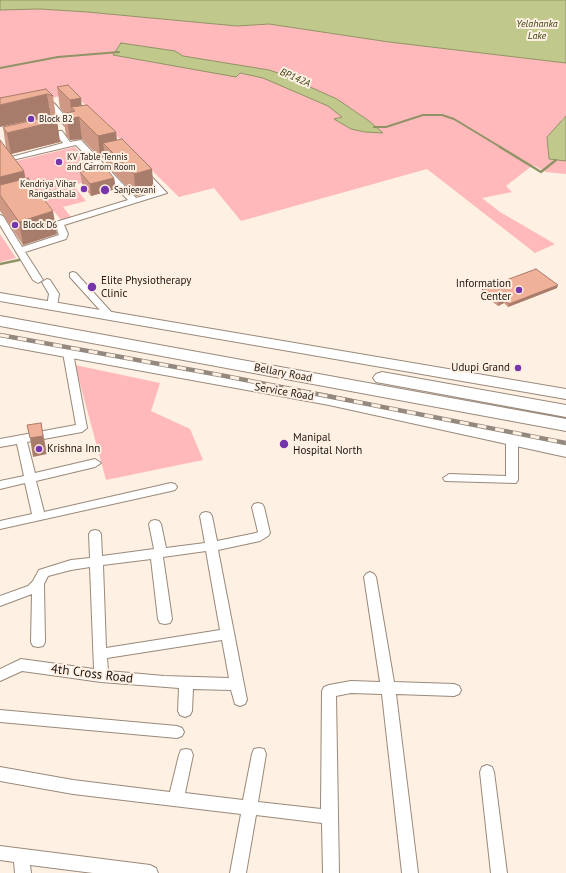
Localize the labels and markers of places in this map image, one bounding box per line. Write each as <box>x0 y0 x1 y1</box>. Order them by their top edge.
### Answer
marker: Block B2 <box>26 114 36 124</box>
place label: Block B2 <box>39 114 73 124</box>
place label: KV Table Tennis and Carrom Room <box>67 152 136 173</box>
marker: KV Table Tennis and Carrom Room <box>54 157 64 167</box>
place label: Kendriya Vihar Rangasthala <box>20 179 76 200</box>
marker: Kendriya Vihar Rangasthala <box>79 184 89 194</box>
marker: Sanjeevani <box>99 184 111 196</box>
place label: Sanjeevani <box>114 185 156 195</box>
marker: Block D6 <box>10 220 20 230</box>
place label: Block D6 <box>23 220 57 230</box>
place label: Elite Physiotherapy Clinic <box>101 274 191 300</box>
place label: Information Center <box>456 277 511 303</box>
marker: Elite Physiotherapy Clinic <box>86 281 98 293</box>
marker: Information Center <box>514 285 524 295</box>
place label: Udupi Grand <box>451 361 510 375</box>
marker: Udupi Grand <box>513 363 523 373</box>
place label: Manipal Hospital North <box>293 431 362 457</box>
marker: Manipal Hospital North <box>278 438 290 450</box>
place label: Krishna Inn <box>47 442 100 456</box>
marker: Krishna Inn <box>34 444 44 454</box>

